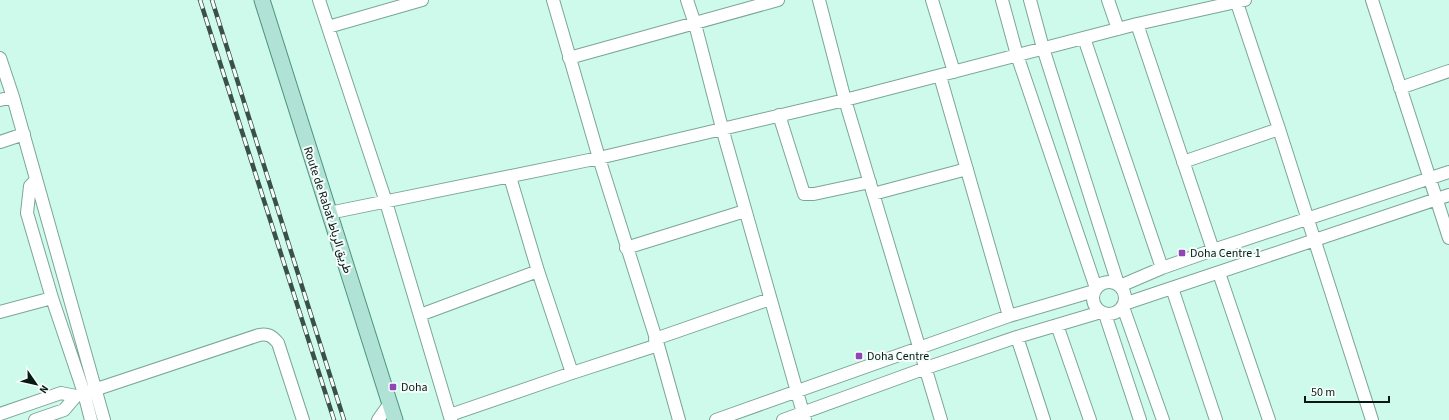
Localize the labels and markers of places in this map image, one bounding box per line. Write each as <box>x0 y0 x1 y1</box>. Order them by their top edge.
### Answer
place label: Doha Centre 1 <box>1190 245 1261 262</box>
marker: Doha Centre 1 <box>1177 248 1187 258</box>
place label: Doha Centre <box>867 348 929 365</box>
marker: Doha Centre <box>854 351 864 361</box>
place label: Doha <box>401 379 427 396</box>
marker: Doha <box>388 382 398 392</box>

